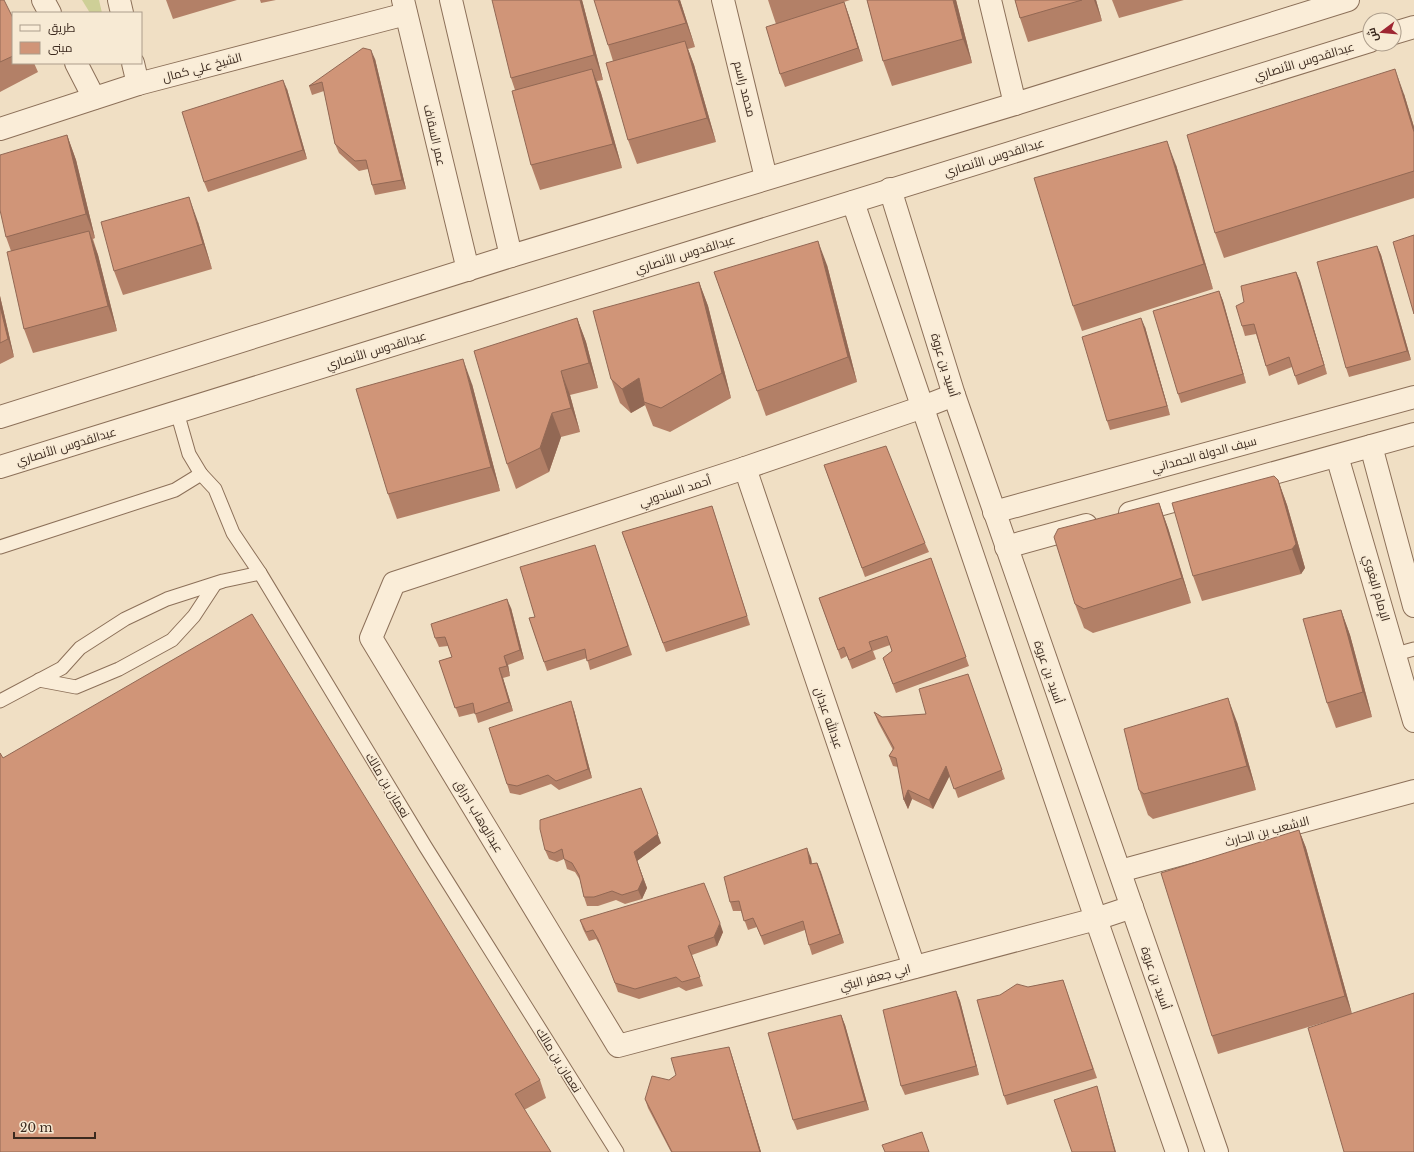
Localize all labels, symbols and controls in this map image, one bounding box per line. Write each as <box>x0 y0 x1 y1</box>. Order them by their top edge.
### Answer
legend <box>12 12 142 64</box>
north arrow <box>1362 12 1402 52</box>
text: طريق <box>48 20 76 35</box>
text: ش <box>1364 26 1381 43</box>
street label: عبدالقدوس الأنصاري <box>1252 39 1357 86</box>
text: مبنى <box>48 40 73 55</box>
street label: الشيخ علي كمال <box>161 49 244 88</box>
street label: محمد راسم <box>730 59 759 119</box>
street label: عمر السقاف <box>421 103 449 167</box>
street label: عبدالقدوس الأنصاري <box>942 135 1047 182</box>
street label: عبدالقدوس الأنصاري <box>633 232 738 279</box>
street label: عبدالقدوس الأنصاري <box>324 328 429 375</box>
street label: أسيد بن عروة <box>928 331 962 399</box>
street label: عبدالقدوس الأنصاري <box>14 424 119 471</box>
street label: سيف الدولة الحمداني <box>1150 433 1259 478</box>
street label: أحمد السندوبي <box>637 472 714 513</box>
street label: الإمام البغوي <box>1357 553 1394 624</box>
street label: أسيد بن عروة <box>1031 638 1067 706</box>
street label: عبدالله عبدان <box>811 685 847 751</box>
street label: نعمان بن مالك <box>363 750 413 820</box>
street label: عبدالوهاب ادراق <box>451 777 507 855</box>
street label: الاشعب بن الحارث <box>1223 813 1311 849</box>
street label: أسيد بن عروة <box>1138 944 1174 1012</box>
street label: ابي جعفر البتي <box>838 960 913 997</box>
street label: نعمان بن مالك <box>533 1025 585 1095</box>
scale bar <box>14 1114 95 1140</box>
text: 20 m <box>20 1120 52 1135</box>

